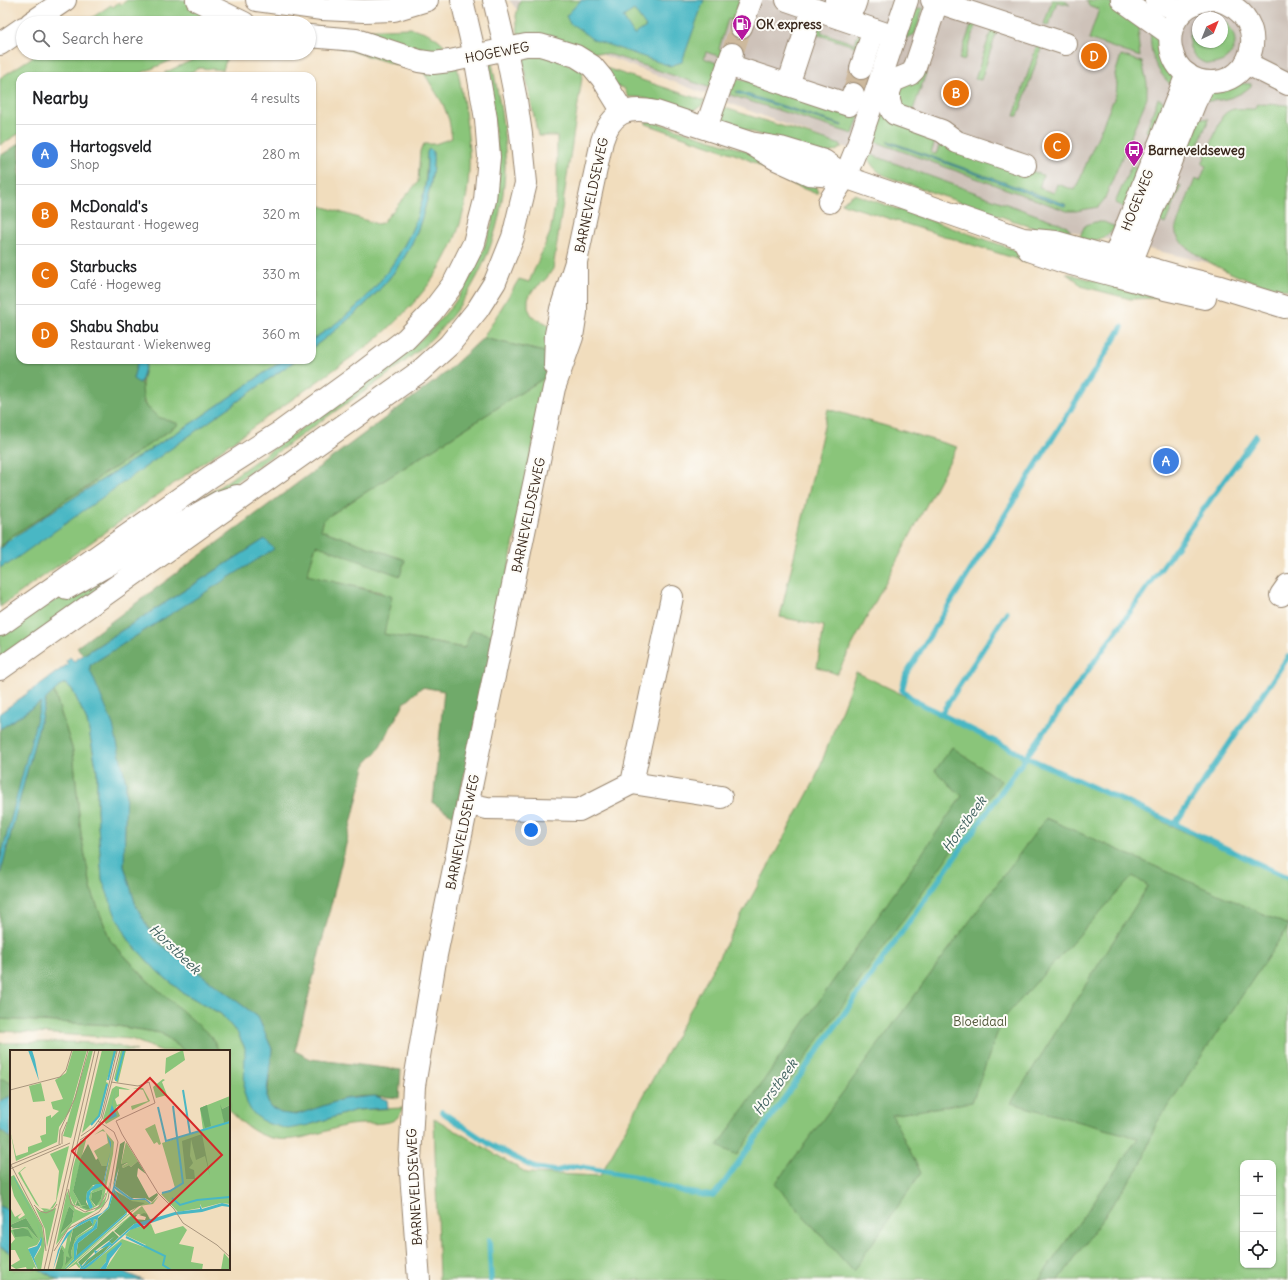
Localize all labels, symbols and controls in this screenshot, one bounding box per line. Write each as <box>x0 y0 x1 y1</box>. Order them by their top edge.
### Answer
north arrow <box>1192 12 1228 48</box>
fuel station icon: OK express <box>731 13 753 41</box>
search box <box>16 16 316 60</box>
place label: OK express <box>756 16 822 33</box>
icon: search <box>30 27 52 49</box>
text: Search here <box>62 29 143 48</box>
street label: HOGEWEG <box>464 38 531 67</box>
pin: D <box>1081 41 1107 71</box>
pin: B <box>943 78 969 108</box>
text: Nearby <box>32 87 88 109</box>
text: 4 results <box>251 90 300 107</box>
pin: C <box>1044 131 1070 161</box>
street label: BARNEVELDSEWEG <box>571 136 612 254</box>
text: Hartogsveld <box>70 137 152 156</box>
bus stop icon: Barneveldseweg <box>1123 139 1145 167</box>
place label: Barneveldseweg <box>1148 142 1245 159</box>
text: A <box>41 146 49 163</box>
text: 280 m <box>262 146 300 163</box>
text: Shop <box>70 156 99 173</box>
street label: HOGEWEG <box>1117 167 1158 234</box>
text: McDonald's <box>70 197 148 216</box>
text: B <box>41 206 49 223</box>
text: 320 m <box>262 206 300 223</box>
text: Restaurant · Hogeweg <box>70 216 199 233</box>
text: Starbucks <box>70 257 137 276</box>
text: C <box>41 266 49 283</box>
text: 330 m <box>262 266 300 283</box>
text: Café · Hogeweg <box>70 276 161 293</box>
text: Shabu Shabu <box>70 317 159 336</box>
text: D <box>40 326 50 343</box>
text: 360 m <box>262 326 300 343</box>
text: Restaurant · Wiekenweg <box>70 336 211 353</box>
pin: A <box>1153 446 1179 476</box>
street label: BARNEVELDSEWEG <box>508 456 549 574</box>
street label: BARNEVELDSEWEG <box>442 773 483 891</box>
water label: Horstbeek <box>938 792 991 855</box>
your location <box>521 820 541 840</box>
water label: Horstbeek <box>145 920 205 979</box>
park label: Bloeidaal <box>953 1013 1007 1030</box>
inset map <box>10 1050 230 1270</box>
water label: Horstbeek <box>749 1055 802 1118</box>
street label: BARNEVELDSEWEG <box>403 1128 426 1246</box>
map controls <box>1240 1160 1276 1268</box>
button: + <box>1240 1160 1276 1196</box>
button: − <box>1240 1196 1276 1232</box>
button: locate <box>1240 1232 1276 1268</box>

